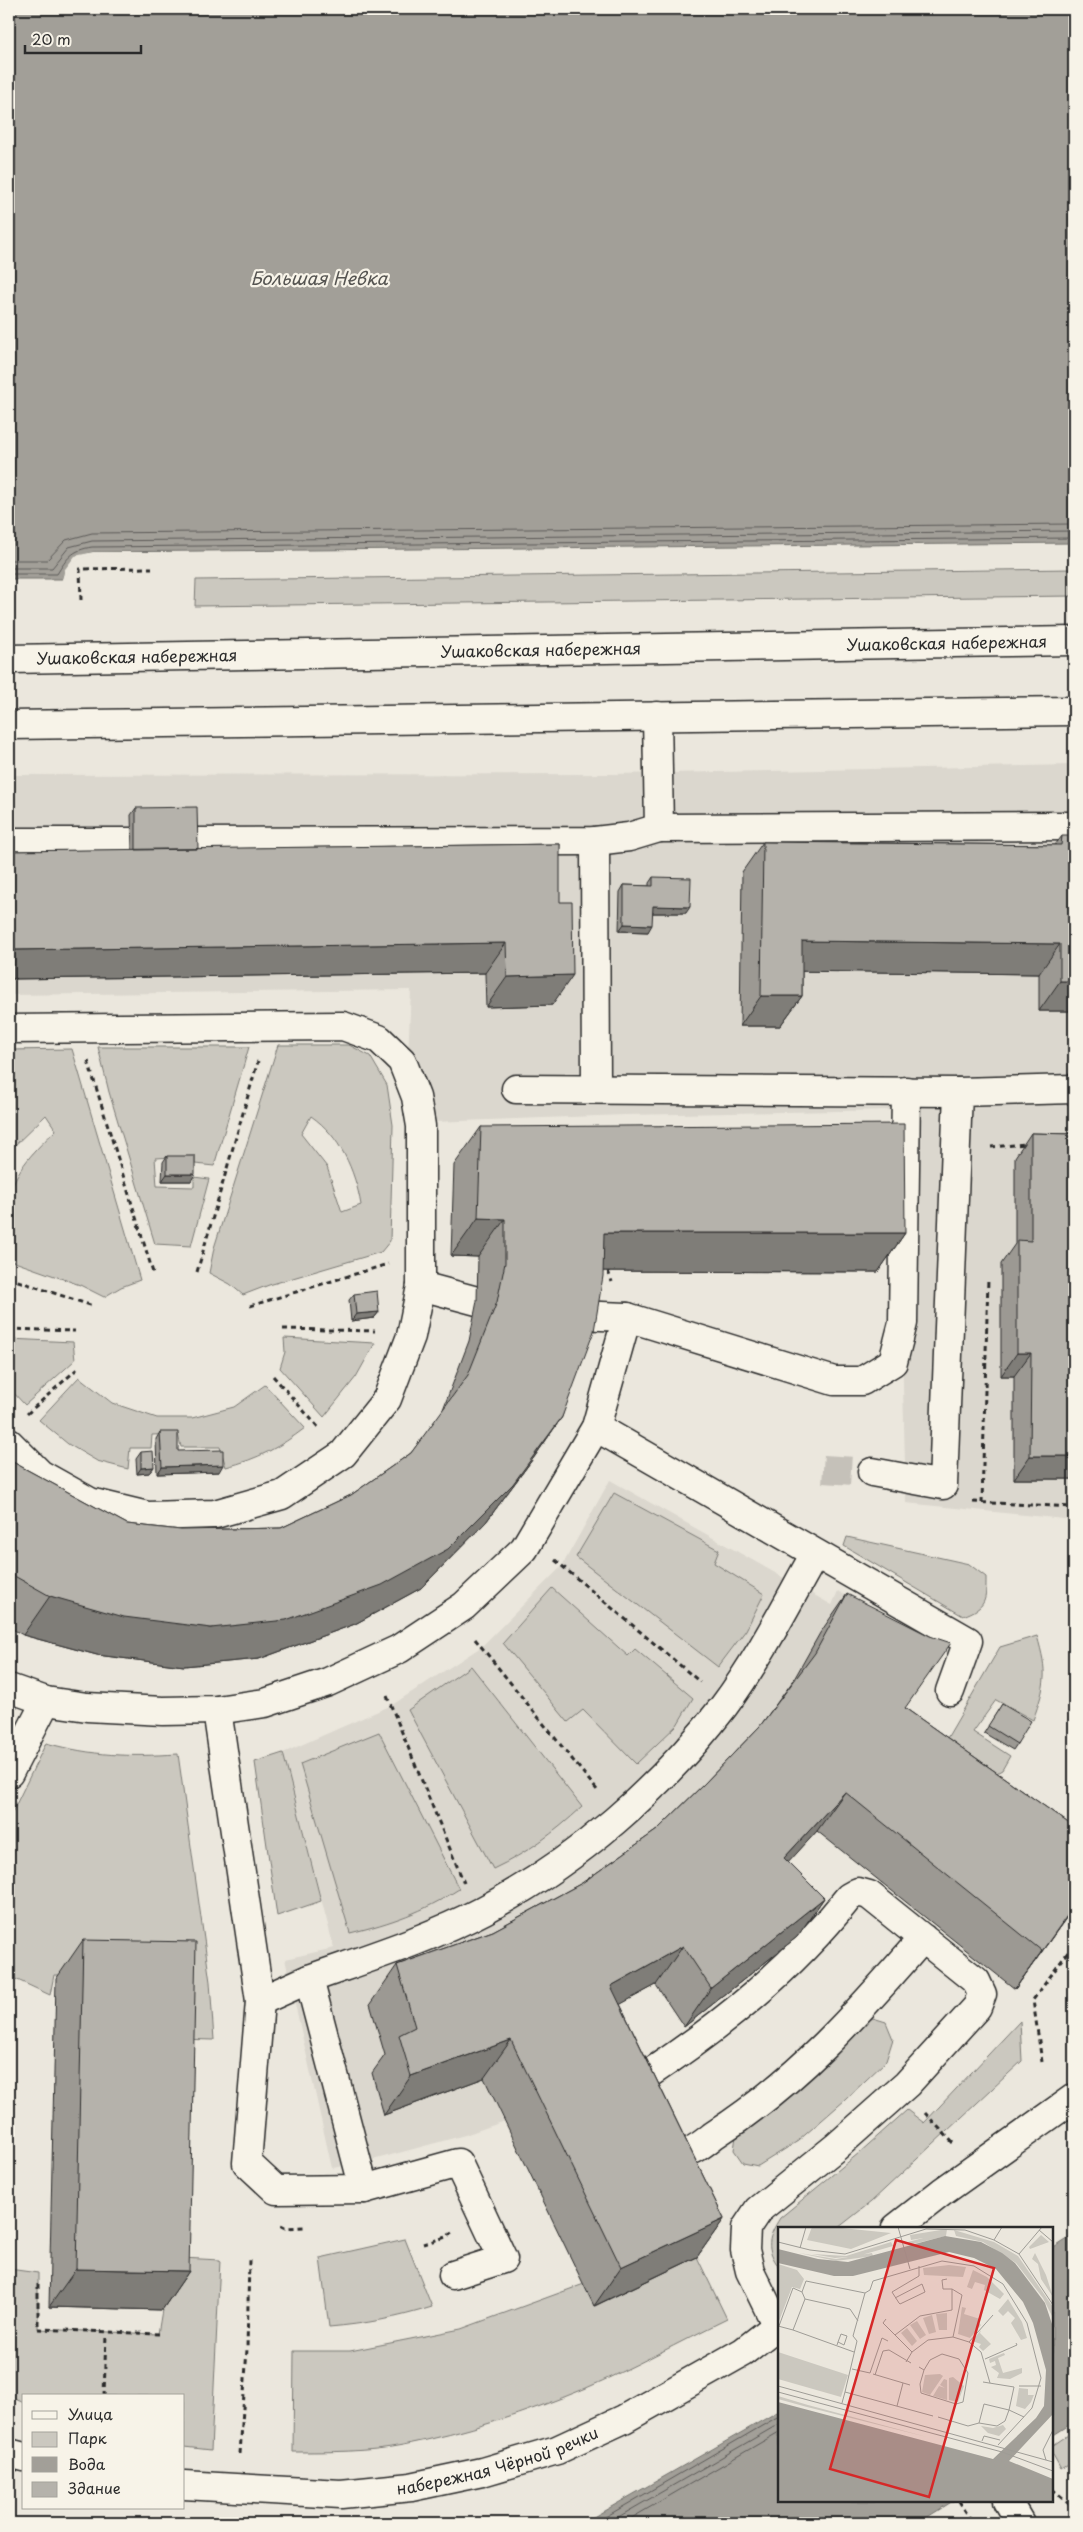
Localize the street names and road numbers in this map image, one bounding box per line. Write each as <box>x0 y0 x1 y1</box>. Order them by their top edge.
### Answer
street label: Ушаковская набережная <box>846 628 1047 656</box>
street label: Ушаковская набережная <box>440 635 641 663</box>
street label: Ушаковская набережная <box>37 642 237 670</box>
street label: набережная Чёрной речки <box>395 2420 602 2499</box>

